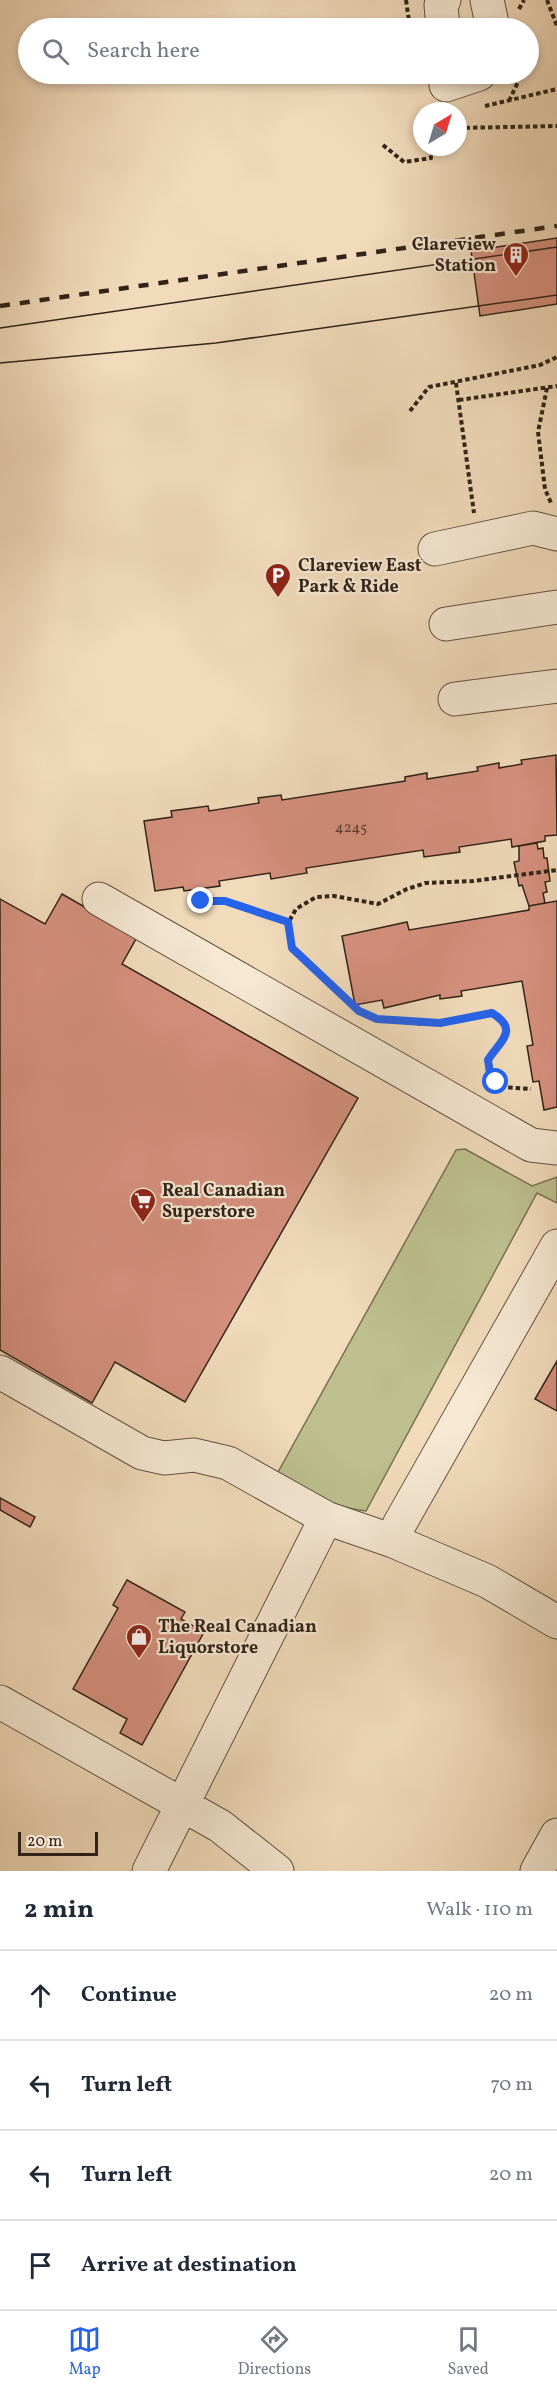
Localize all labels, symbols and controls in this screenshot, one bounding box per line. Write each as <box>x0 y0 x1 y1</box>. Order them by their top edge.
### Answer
search box <box>18 18 539 84</box>
icon: search <box>39 35 72 68</box>
text: Search here <box>87 36 200 67</box>
north arrow <box>413 102 467 156</box>
place label: Clareview Station <box>412 233 496 279</box>
building icon: Clareview Station <box>501 240 531 278</box>
place label: Clareview East Park & Ride <box>298 554 422 600</box>
parking icon: Clareview East Park & Ride <box>263 561 293 599</box>
house number: 4245 <box>335 818 367 839</box>
route end <box>187 887 213 913</box>
route start <box>482 1068 508 1094</box>
place label: Real Canadian Superstore <box>162 1179 285 1225</box>
supermarket icon: Real Canadian Superstore <box>128 1186 158 1224</box>
place label: The Real Canadian Liquorstore <box>158 1615 317 1661</box>
shop icon: The Real Canadian Liquorstore <box>124 1622 154 1660</box>
scale bar <box>18 1829 98 1856</box>
text: 20 m <box>27 1831 62 1853</box>
text: 2 min <box>24 1892 94 1928</box>
text: Walk · 110 m <box>426 1896 533 1924</box>
icon: ahead <box>24 1979 57 2012</box>
text: Continue <box>81 1980 177 2011</box>
text: 20 m <box>489 1981 533 2009</box>
icon: left <box>24 2069 57 2102</box>
text: Turn left <box>81 2070 172 2101</box>
text: 70 m <box>490 2071 533 2099</box>
icon: left <box>24 2159 57 2192</box>
text: Turn left <box>81 2160 172 2191</box>
text: 20 m <box>489 2161 533 2189</box>
icon: arrive <box>24 2249 57 2282</box>
text: Arrive at destination <box>81 2250 297 2281</box>
tab: Map <box>68 2323 101 2381</box>
tab: Directions <box>238 2323 311 2381</box>
tab: Saved <box>448 2323 489 2381</box>

